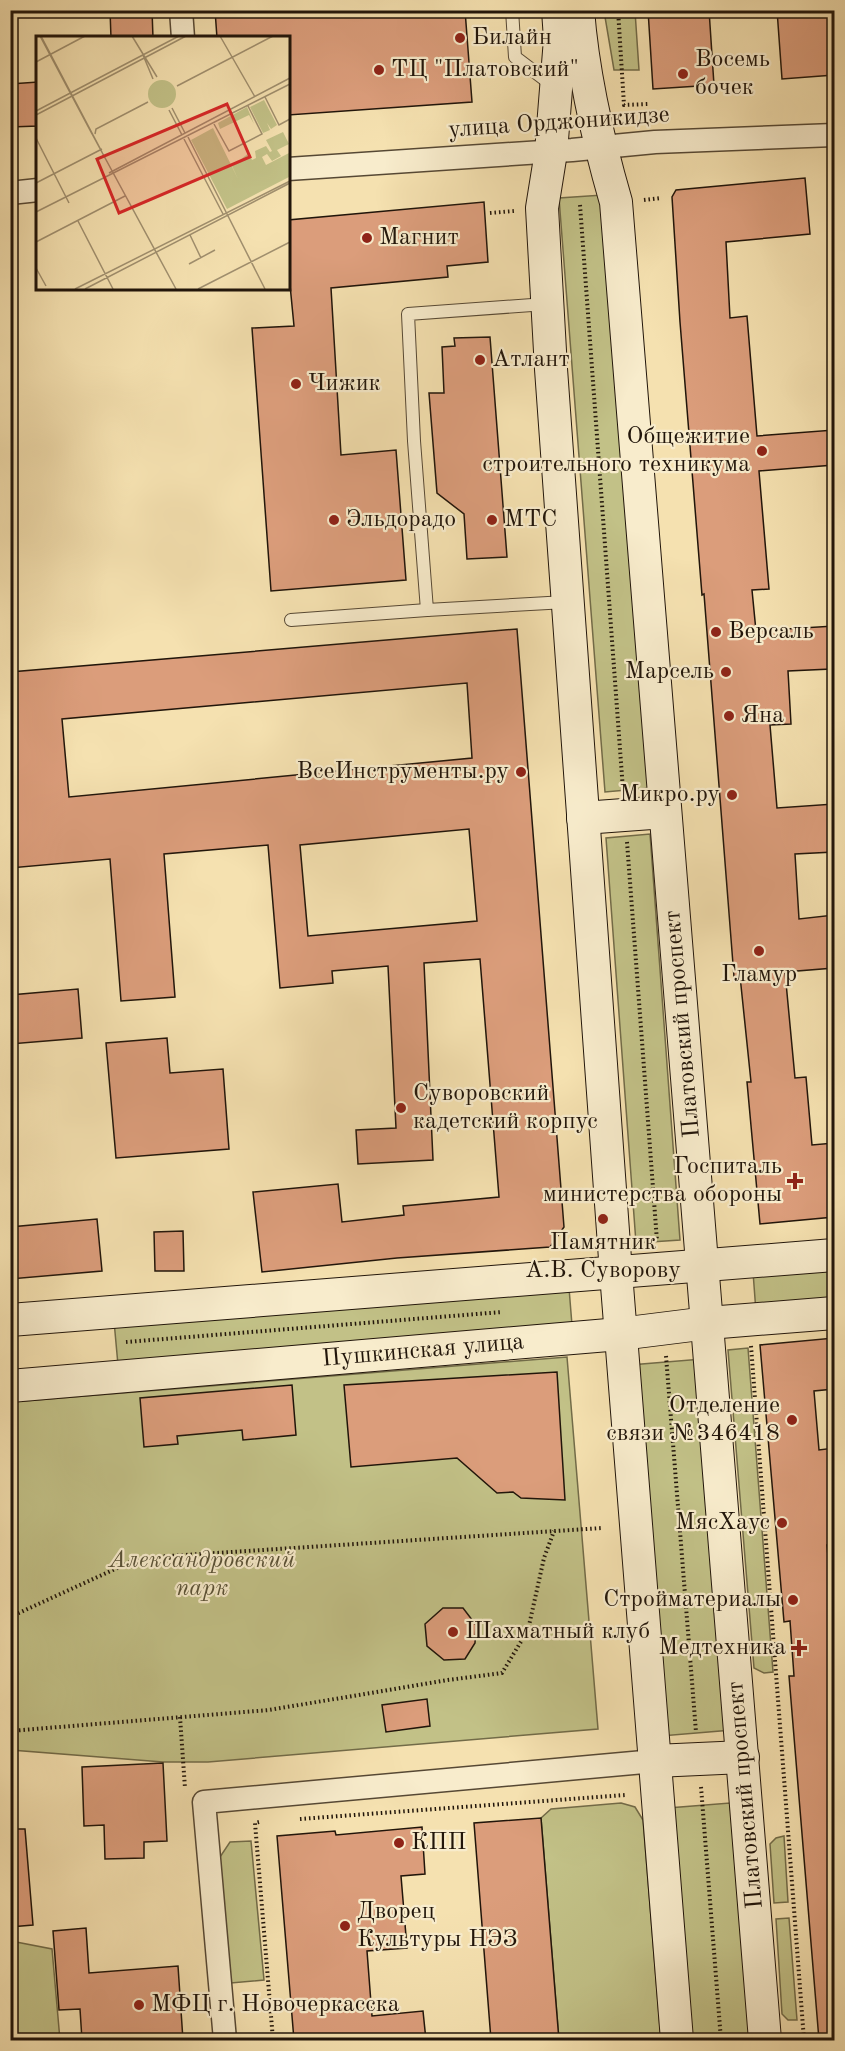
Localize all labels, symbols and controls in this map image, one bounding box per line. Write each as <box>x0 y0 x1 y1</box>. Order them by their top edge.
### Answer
place label: Билайн <box>472 26 552 50</box>
marker: Билайн <box>453 31 467 45</box>
inset map <box>36 36 290 290</box>
place label: Восемь бочек <box>695 48 770 100</box>
place label: ТЦ "Платовский" <box>391 58 579 82</box>
marker: ТЦ "Платовский" <box>372 63 386 77</box>
marker: Восемь бочек <box>676 67 690 81</box>
street label: улица Орджоникидзе <box>448 103 670 143</box>
place label: Магнит <box>379 226 459 250</box>
marker: Магнит <box>360 231 374 245</box>
place label: Атлант <box>492 348 570 372</box>
marker: Атлант <box>473 353 487 367</box>
place label: Чижик <box>308 372 381 396</box>
marker: Чижик <box>289 377 303 391</box>
place label: Общежитие строительного техникума <box>482 425 750 477</box>
marker: Общежитие строительного техникума <box>755 444 769 458</box>
place label: Эльдорадо <box>346 508 456 532</box>
place label: МТС <box>504 508 557 532</box>
marker: Эльдорадо <box>327 513 341 527</box>
marker: МТС <box>485 513 499 527</box>
place label: Версаль <box>728 620 814 644</box>
marker: Версаль <box>709 625 723 639</box>
place label: Марсель <box>625 660 714 684</box>
marker: Марсель <box>719 665 733 679</box>
place label: Яна <box>741 704 784 728</box>
marker: Яна <box>722 709 736 723</box>
place label: ВсеИнструменты.ру <box>296 760 509 784</box>
marker: ВсеИнструменты.ру <box>514 765 528 779</box>
place label: Микро.ру <box>619 783 720 807</box>
marker: Микро.ру <box>725 788 739 802</box>
street label: Платовский проспект <box>661 909 705 1139</box>
marker: Гламур <box>752 944 766 958</box>
place label: Гламур <box>721 963 797 987</box>
place label: Суворовский кадетский корпус <box>413 1082 598 1134</box>
marker: Суворовский кадетский корпус <box>394 1101 408 1115</box>
place label: Госпиталь министерства обороны <box>543 1155 782 1207</box>
marker: Госпиталь министерства обороны <box>786 1172 804 1190</box>
marker: Памятник А.В. Суворову <box>596 1212 610 1226</box>
place label: Памятник А.В. Суворову <box>525 1231 681 1283</box>
street label: Пушкинская улица <box>321 1330 525 1372</box>
place label: Отделение связи №346418 <box>606 1394 780 1446</box>
marker: Отделение связи №346418 <box>785 1413 799 1427</box>
place label: МясХаус <box>675 1511 770 1535</box>
marker: МясХаус <box>775 1516 789 1530</box>
park label: Александровский парк <box>107 1549 296 1601</box>
place label: Стройматериалы <box>603 1588 781 1612</box>
marker: Стройматериалы <box>786 1593 800 1607</box>
place label: Шахматный клуб <box>465 1620 650 1644</box>
marker: Шахматный клуб <box>446 1625 460 1639</box>
place label: Медтехника <box>658 1636 786 1660</box>
marker: Медтехника <box>790 1639 808 1657</box>
street label: Платовский проспект <box>724 1680 768 1910</box>
place label: КПП <box>411 1831 466 1855</box>
marker: КПП <box>392 1836 406 1850</box>
place label: Дворец Культуры НЭЗ <box>357 1900 517 1952</box>
marker: Дворец Культуры НЭЗ <box>338 1919 352 1933</box>
place label: МФЦ г. Новочеркасска <box>151 1993 400 2017</box>
marker: МФЦ г. Новочеркасска <box>132 1998 146 2012</box>

